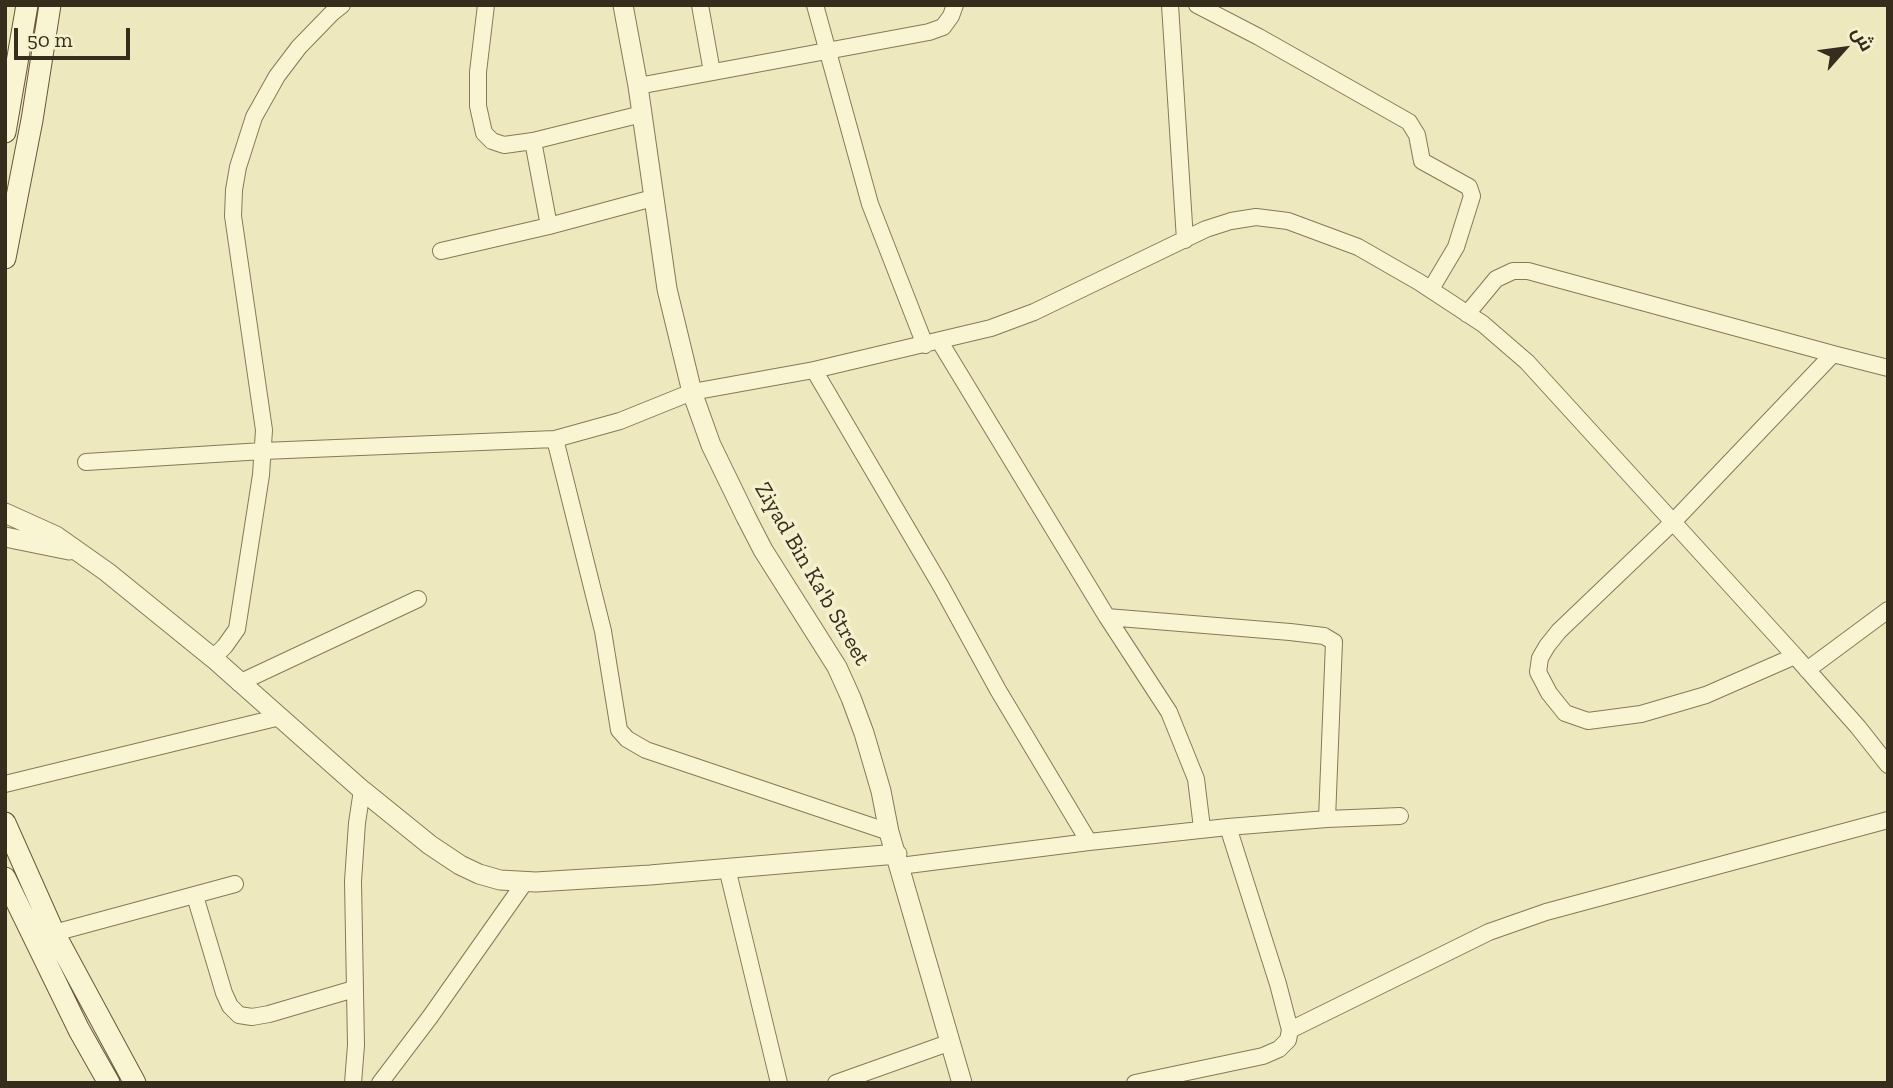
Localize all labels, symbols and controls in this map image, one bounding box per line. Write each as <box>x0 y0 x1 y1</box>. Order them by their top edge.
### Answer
scale bar <box>18 14 133 58</box>
north arrow <box>1809 14 1879 84</box>
text: ش <box>1847 23 1879 55</box>
text: 50 m <box>27 27 73 52</box>
street label: Ziyad Bin Ka'b Street <box>748 478 876 670</box>

